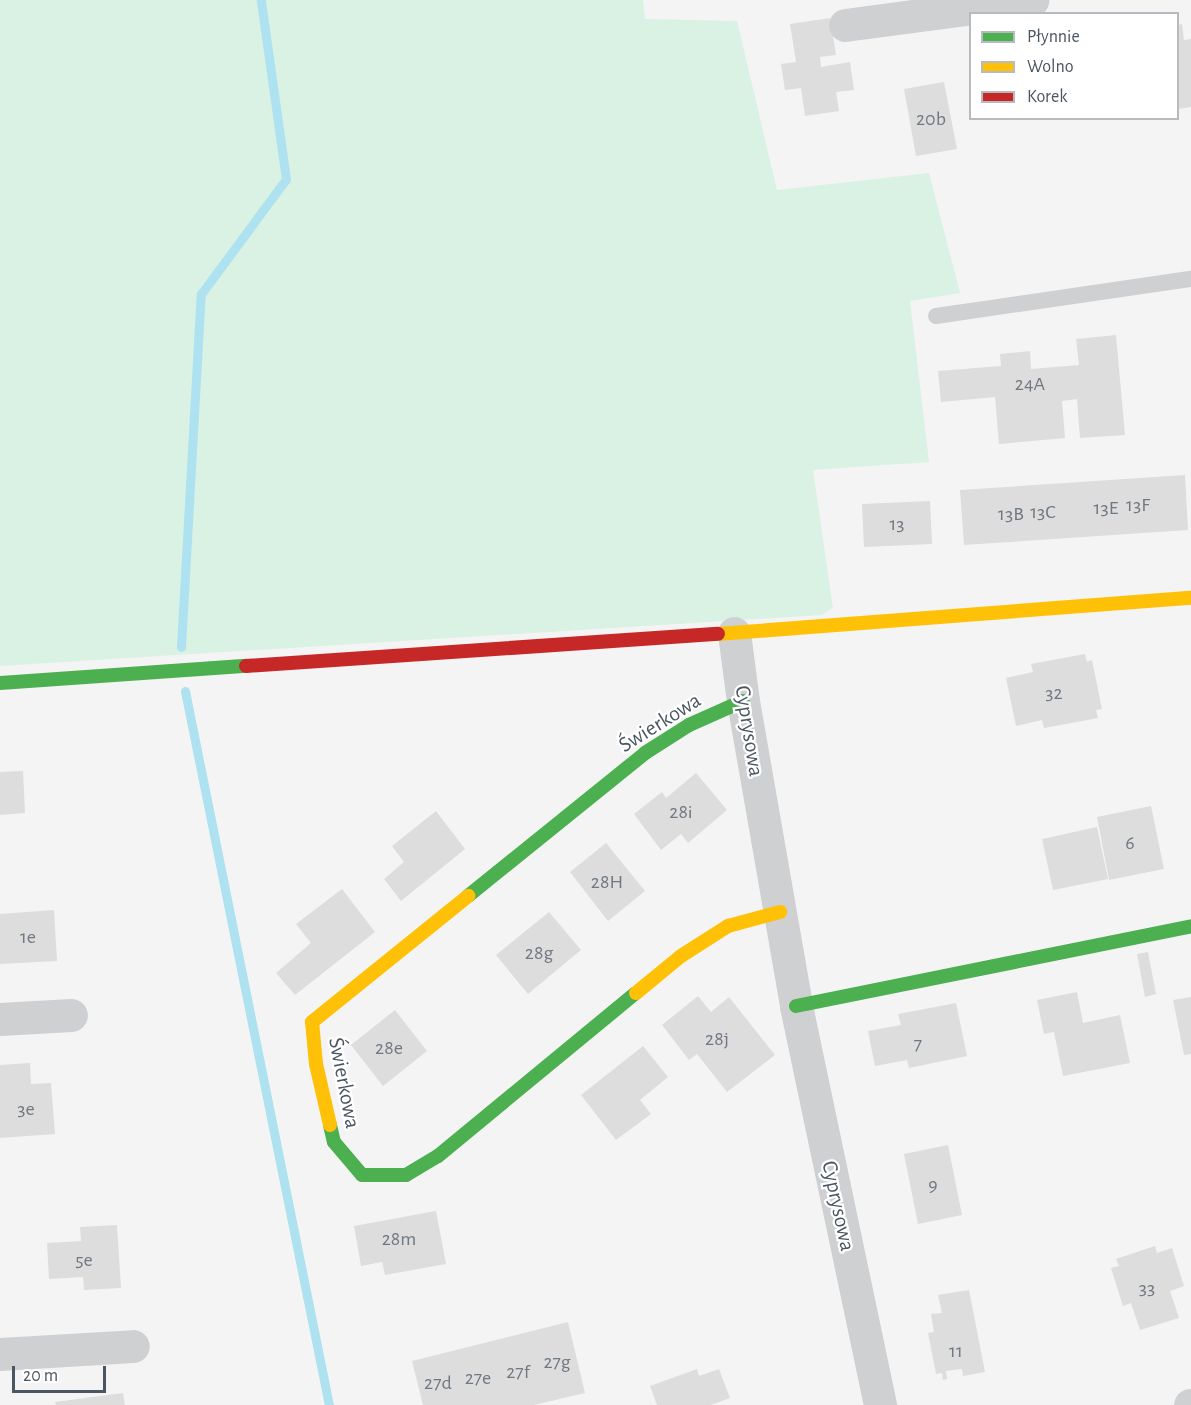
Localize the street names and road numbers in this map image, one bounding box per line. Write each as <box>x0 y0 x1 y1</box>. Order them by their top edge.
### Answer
street label: Cyprysowa <box>729 684 769 778</box>
street label: Świerkowa <box>614 687 706 759</box>
street label: Świerkowa <box>322 1035 366 1131</box>
street label: Cyprysowa <box>816 1158 860 1254</box>

